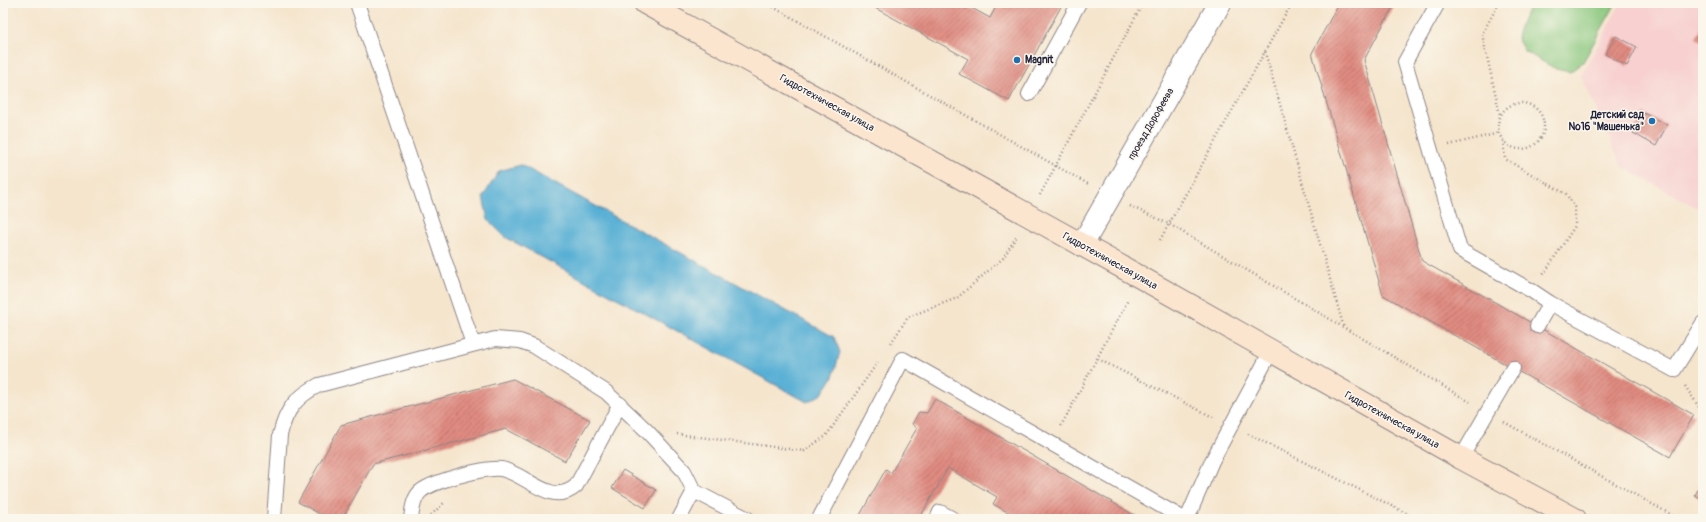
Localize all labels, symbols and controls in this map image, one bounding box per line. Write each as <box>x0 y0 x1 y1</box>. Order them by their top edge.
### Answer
place label: Magnit <box>1025 54 1054 66</box>
marker: Magnit <box>1012 55 1022 65</box>
street label: Гидротехническая улица <box>778 72 877 134</box>
street label: проезд Дорофеева <box>1126 86 1177 162</box>
place label: Детский сад №16 "Машенька" <box>1569 109 1645 133</box>
marker: Детский сад №16 "Машенька" <box>1647 116 1657 126</box>
street label: Гидротехническая улица <box>1061 230 1160 292</box>
street label: Гидротехническая улица <box>1343 389 1442 451</box>

